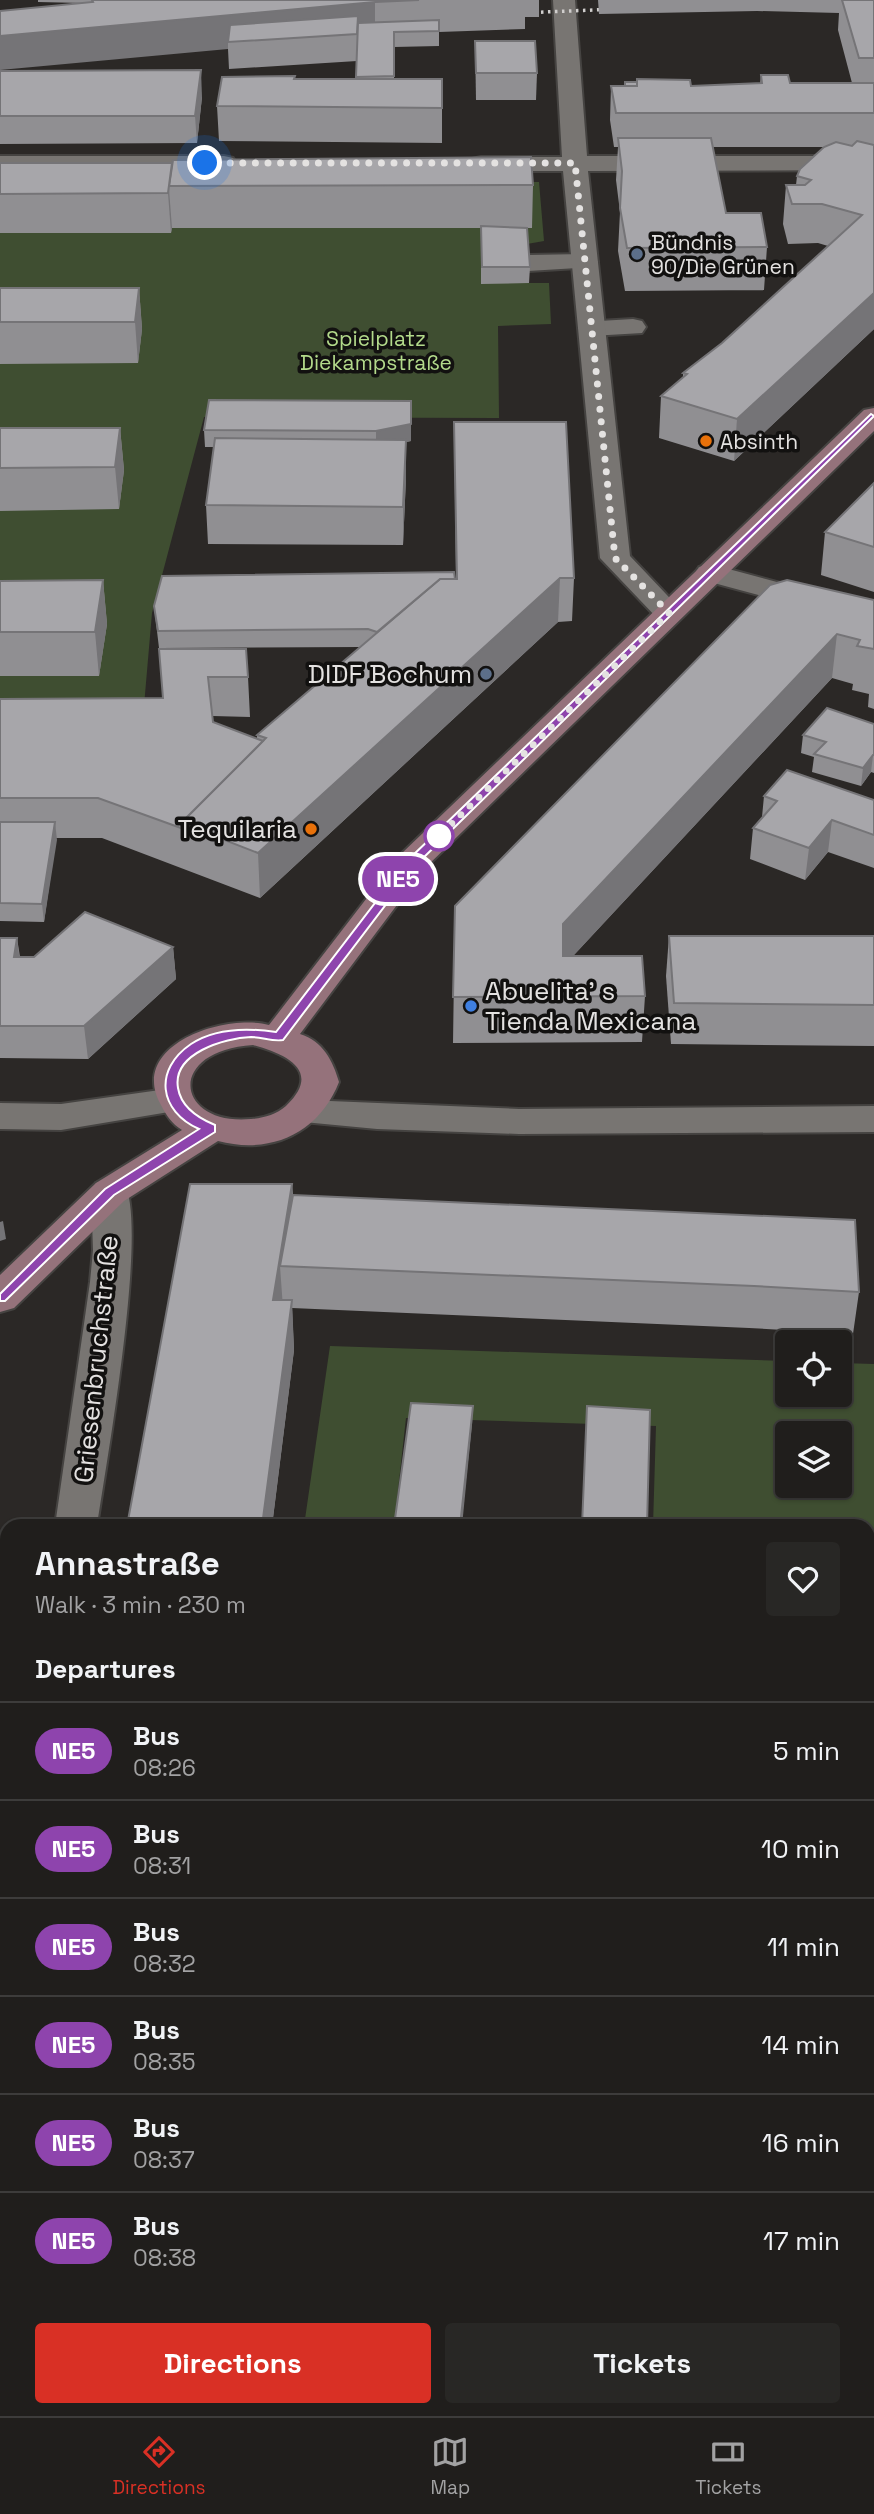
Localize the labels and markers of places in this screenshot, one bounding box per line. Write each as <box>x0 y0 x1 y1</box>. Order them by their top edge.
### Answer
place label: Bündnis 90/Die Grünen <box>651 229 795 280</box>
marker: Bündnis 90/Die Grünen <box>629 246 645 262</box>
place label: Absinth <box>720 428 798 455</box>
marker: Absinth <box>698 433 714 449</box>
place label: DIDF Bochum <box>308 657 472 691</box>
marker: DIDF Bochum <box>478 666 494 682</box>
place label: Tequilaria <box>177 812 297 846</box>
marker: Tequilaria <box>303 821 319 837</box>
unlabelled marker <box>424 821 454 851</box>
place label: Abuelita' s Tienda Mexicana <box>485 974 696 1038</box>
marker: Abuelita' s Tienda Mexicana <box>463 998 479 1014</box>

